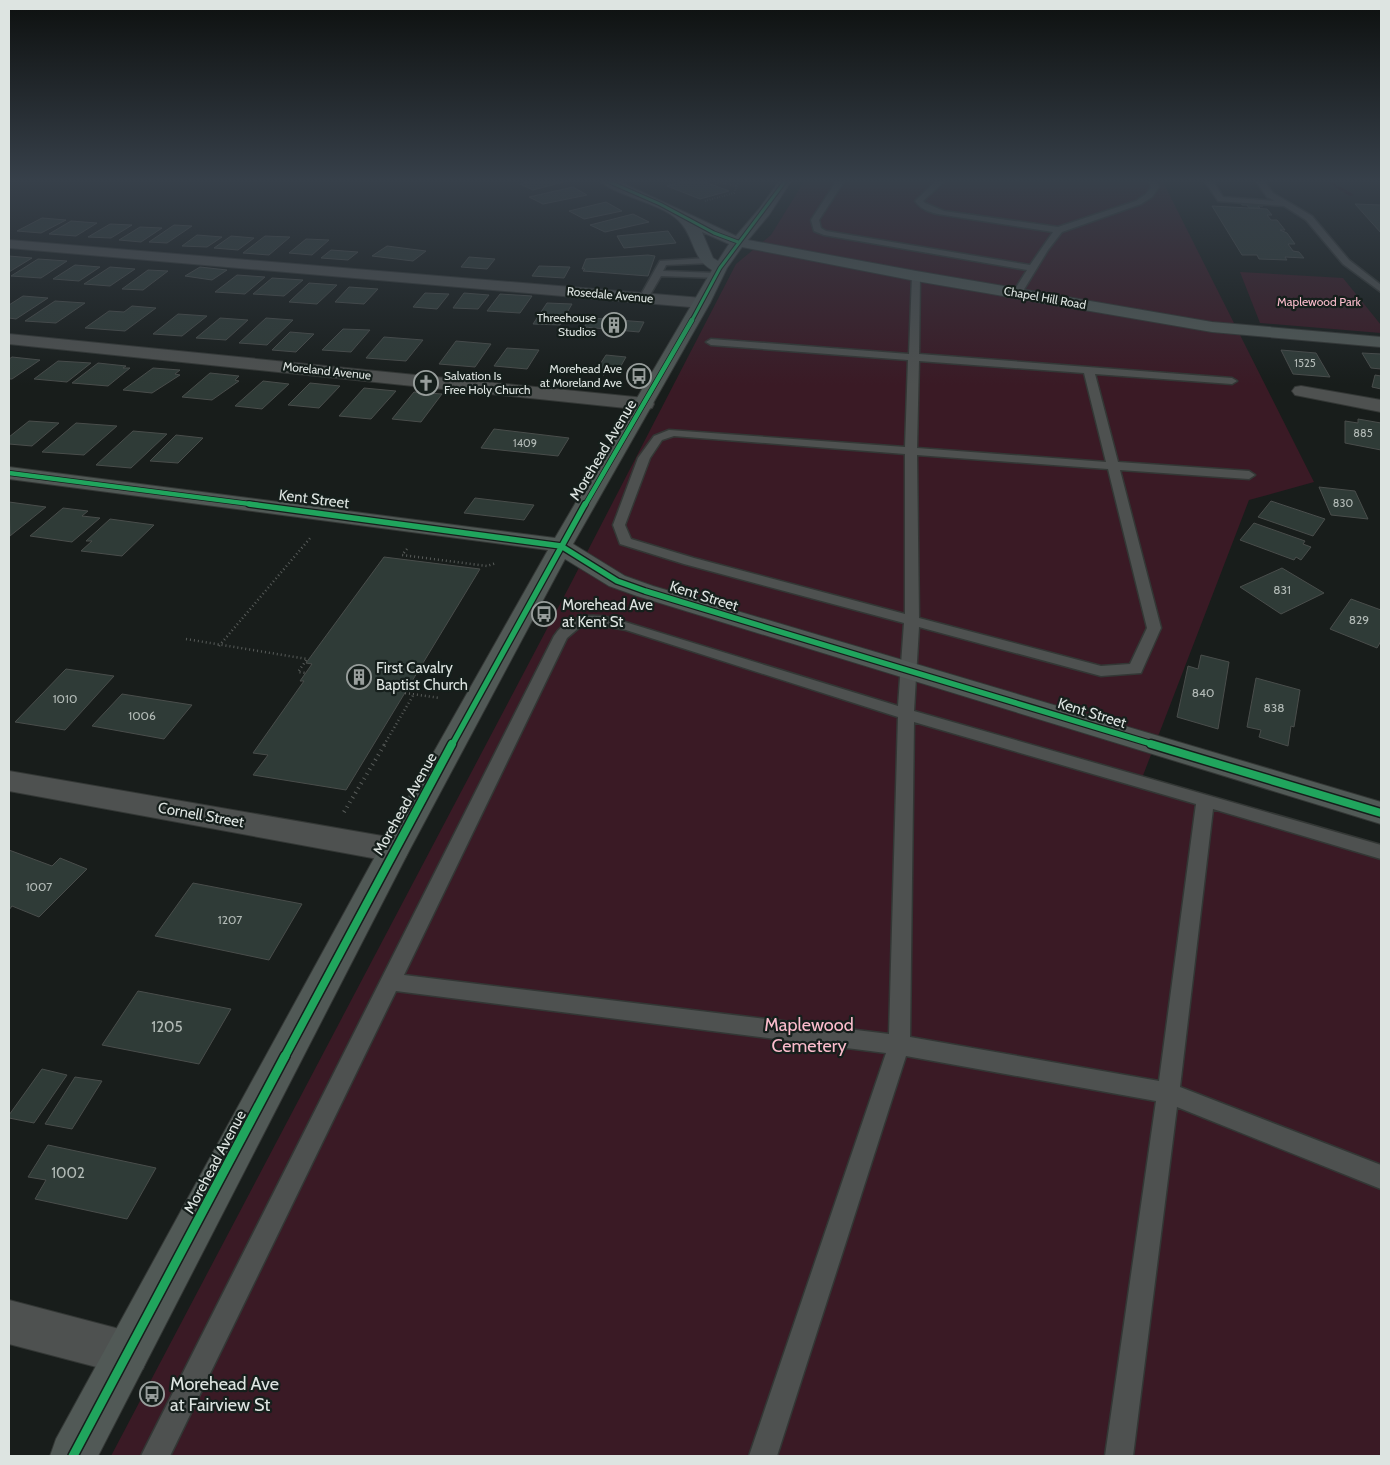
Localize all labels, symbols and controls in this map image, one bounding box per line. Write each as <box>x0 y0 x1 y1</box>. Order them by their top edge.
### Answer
street label: Rosedale Avenue <box>566 283 654 306</box>
street label: Chapel Hill Road <box>1003 283 1087 312</box>
park label: Maplewood Park <box>1277 294 1362 309</box>
place label: Threehouse Studios <box>537 310 596 339</box>
building icon: Threehouse Studios <box>601 312 627 338</box>
house number: 1525 <box>1294 356 1316 370</box>
street label: Moreland Avenue <box>282 358 372 383</box>
place label: Morehead Ave at Moreland Ave <box>540 361 622 390</box>
bus stop icon: Morehead Ave at Moreland Ave <box>626 363 652 389</box>
place label: Salvation Is Free Holy Church <box>444 368 531 397</box>
church icon: Salvation Is Free Holy Church <box>413 370 439 396</box>
street label: Morehead Avenue <box>566 396 640 504</box>
house number: 885 <box>1353 426 1373 440</box>
house number: 1409 <box>513 436 537 450</box>
street label: Kent Street <box>278 486 350 512</box>
house number: 830 <box>1333 496 1353 510</box>
street label: Kent Street <box>667 577 741 615</box>
house number: 831 <box>1273 582 1291 597</box>
place label: Morehead Ave at Kent St <box>562 596 653 631</box>
bus stop icon: Morehead Ave at Kent St <box>531 601 557 627</box>
house number: 829 <box>1349 612 1369 627</box>
place label: First Cavalry Baptist Church <box>376 659 468 694</box>
building icon: First Cavalry Baptist Church <box>346 664 372 690</box>
house number: 840 <box>1192 685 1214 700</box>
house number: 1010 <box>53 691 77 706</box>
street label: Kent Street <box>1055 694 1129 732</box>
house number: 838 <box>1263 700 1285 715</box>
house number: 1006 <box>128 708 156 723</box>
street label: Morehead Avenue <box>369 749 441 859</box>
street label: Cornell Street <box>157 799 245 831</box>
house number: 1007 <box>26 879 52 894</box>
house number: 1207 <box>218 912 242 927</box>
park label: Maplewood Cemetery <box>764 1014 854 1057</box>
house number: 1205 <box>151 1018 183 1036</box>
street label: Morehead Avenue <box>180 1107 250 1217</box>
house number: 1002 <box>51 1164 85 1182</box>
place label: Morehead Ave at Fairview St <box>170 1373 279 1416</box>
bus stop icon: Morehead Ave at Fairview St <box>139 1381 165 1407</box>

